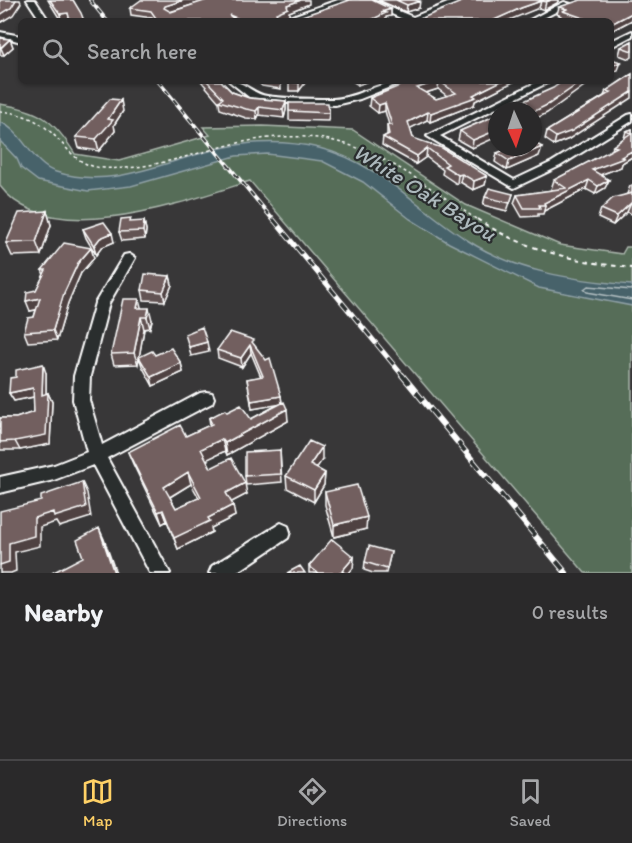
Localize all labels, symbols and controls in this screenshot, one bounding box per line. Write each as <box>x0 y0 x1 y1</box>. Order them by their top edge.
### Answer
search box <box>18 18 614 84</box>
icon: search <box>39 35 72 68</box>
text: Search here <box>87 38 197 65</box>
north arrow <box>488 102 542 156</box>
water label: White Oak Bayou <box>349 138 502 247</box>
text: Nearby <box>24 596 103 628</box>
text: 0 results <box>532 600 608 624</box>
tab: Map <box>81 775 114 830</box>
tab: Directions <box>277 775 347 830</box>
tab: Saved <box>510 775 551 830</box>

